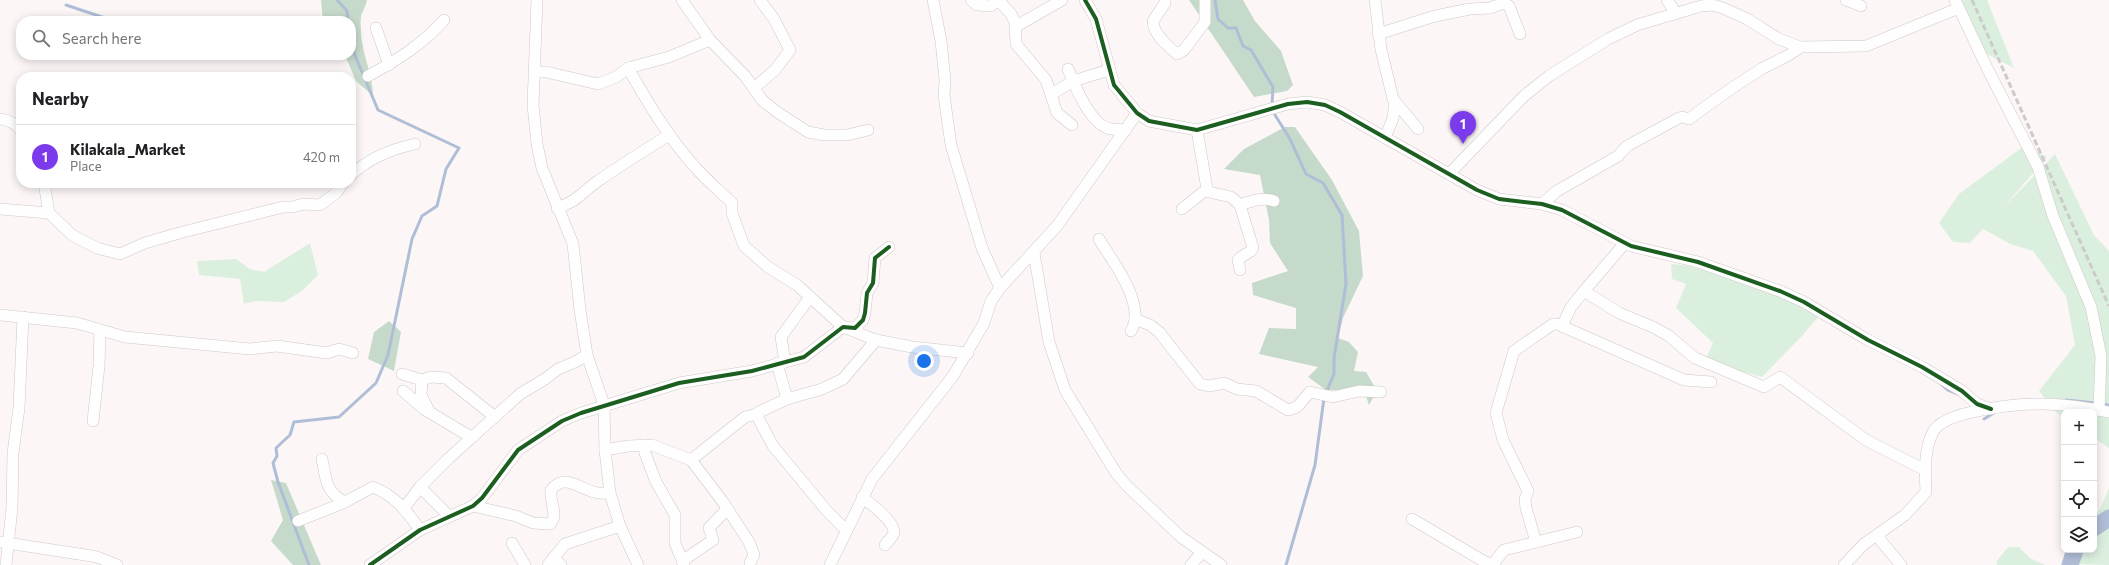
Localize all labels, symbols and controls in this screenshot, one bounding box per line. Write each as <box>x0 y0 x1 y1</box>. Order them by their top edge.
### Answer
search box <box>16 16 356 60</box>
icon: search <box>30 27 52 49</box>
text: Search here <box>62 29 141 47</box>
text: Nearby <box>32 88 89 109</box>
pin: 1 <box>1450 111 1476 144</box>
text: Kilakala _Market <box>70 140 185 158</box>
text: 1 <box>42 149 48 165</box>
text: 420 m <box>303 149 340 165</box>
text: Place <box>70 158 102 174</box>
your location <box>914 351 934 371</box>
map controls <box>2061 409 2097 553</box>
button: + <box>2061 409 2097 445</box>
button: − <box>2061 445 2097 481</box>
button: locate <box>2061 481 2097 517</box>
button: layers <box>2061 517 2097 553</box>

